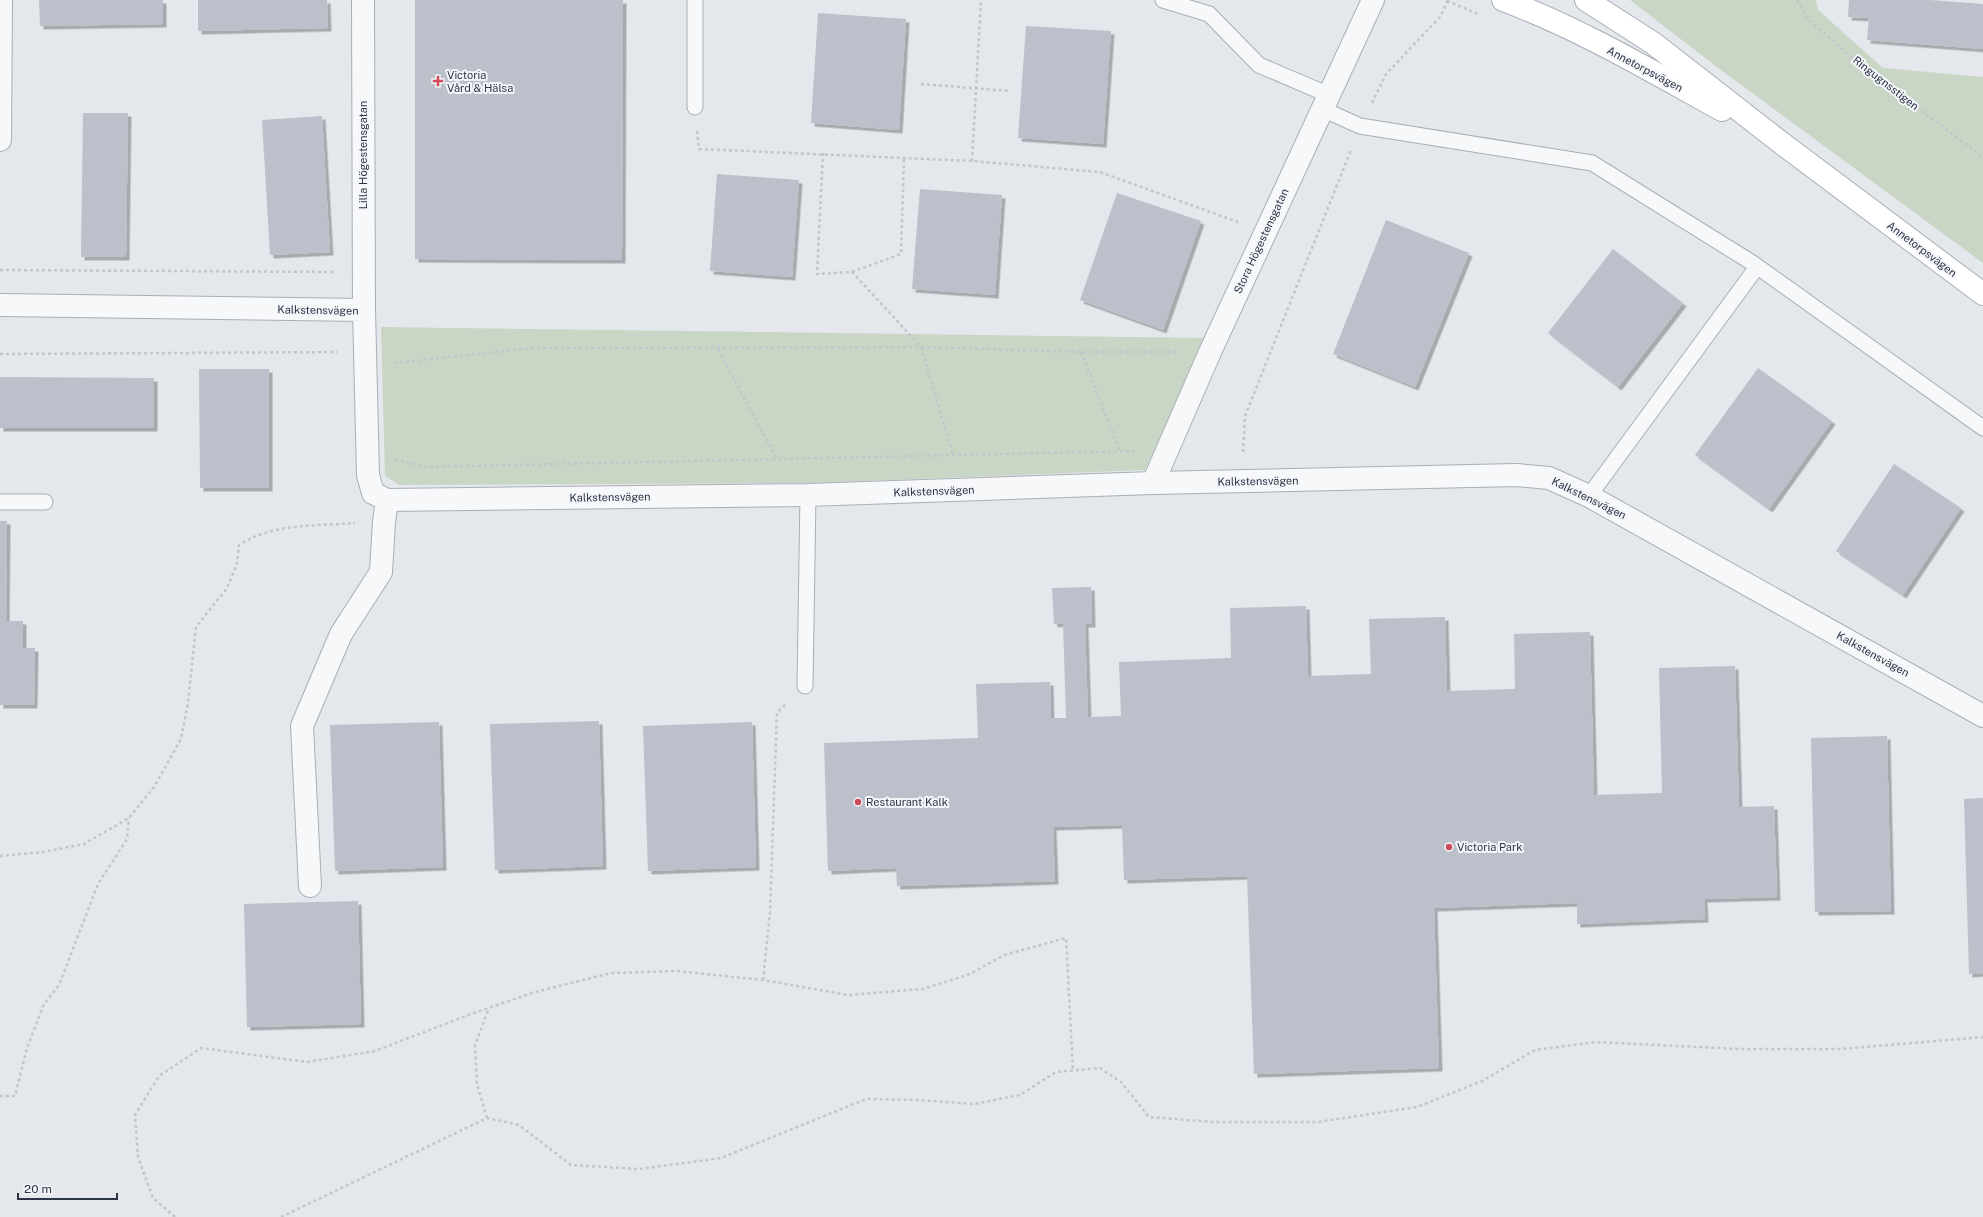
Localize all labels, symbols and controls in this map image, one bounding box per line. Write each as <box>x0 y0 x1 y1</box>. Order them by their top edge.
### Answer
street label: Annetorpsvägen <box>1605 44 1685 94</box>
street label: Ringugnsstigen <box>1851 54 1921 112</box>
place label: Victoria Vård & Hälsa <box>447 69 513 94</box>
marker: Victoria Vård & Hälsa <box>432 75 444 87</box>
street label: Lilla Högestensgatan <box>357 101 369 209</box>
street label: Stora Högestensgatan <box>1231 187 1291 295</box>
street label: Annetorpsvägen <box>1885 219 1959 279</box>
street label: Kalkstensvägen <box>277 303 359 317</box>
street label: Kalkstensvägen <box>1217 474 1299 488</box>
street label: Kalkstensvägen <box>1550 475 1628 521</box>
street label: Kalkstensvägen <box>893 484 975 498</box>
street label: Kalkstensvägen <box>569 490 651 504</box>
street label: Kalkstensvägen <box>1835 629 1911 679</box>
place label: Restaurant Kalk <box>866 796 948 808</box>
marker: Restaurant Kalk <box>853 797 863 807</box>
place label: Victoria Park <box>1457 841 1522 853</box>
marker: Victoria Park <box>1444 842 1454 852</box>
scale bar <box>18 1175 117 1201</box>
text: 20 m <box>24 1182 52 1196</box>

